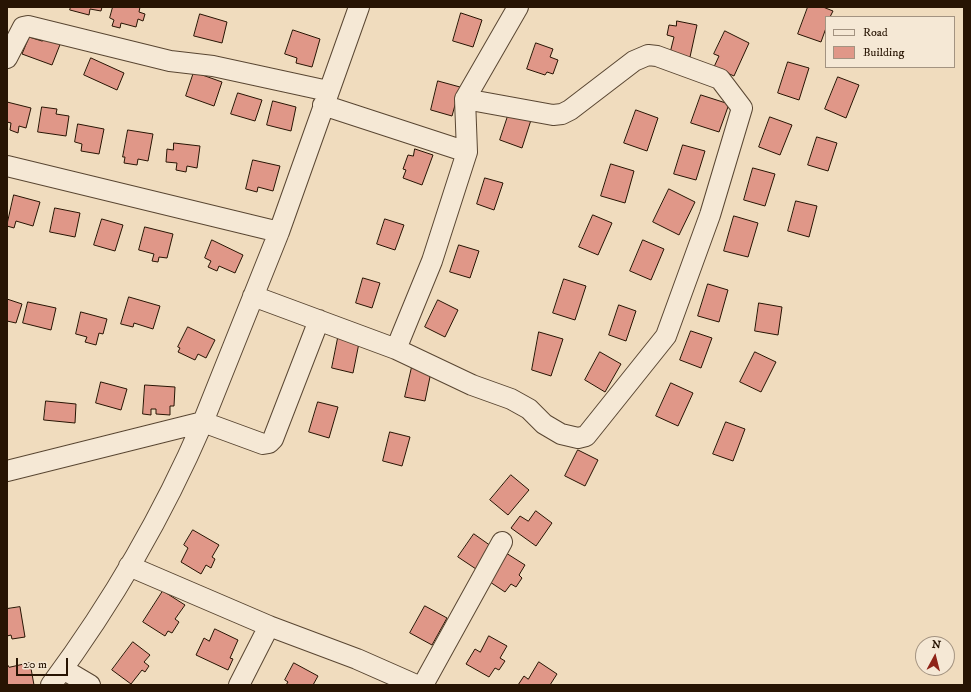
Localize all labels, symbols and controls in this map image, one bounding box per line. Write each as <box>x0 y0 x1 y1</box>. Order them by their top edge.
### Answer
legend <box>825 16 955 68</box>
text: Road <box>863 25 888 40</box>
text: Building <box>863 45 904 60</box>
north arrow <box>915 636 955 676</box>
text: N <box>931 638 942 653</box>
scale bar <box>18 650 70 676</box>
text: 20 m <box>23 657 47 672</box>

